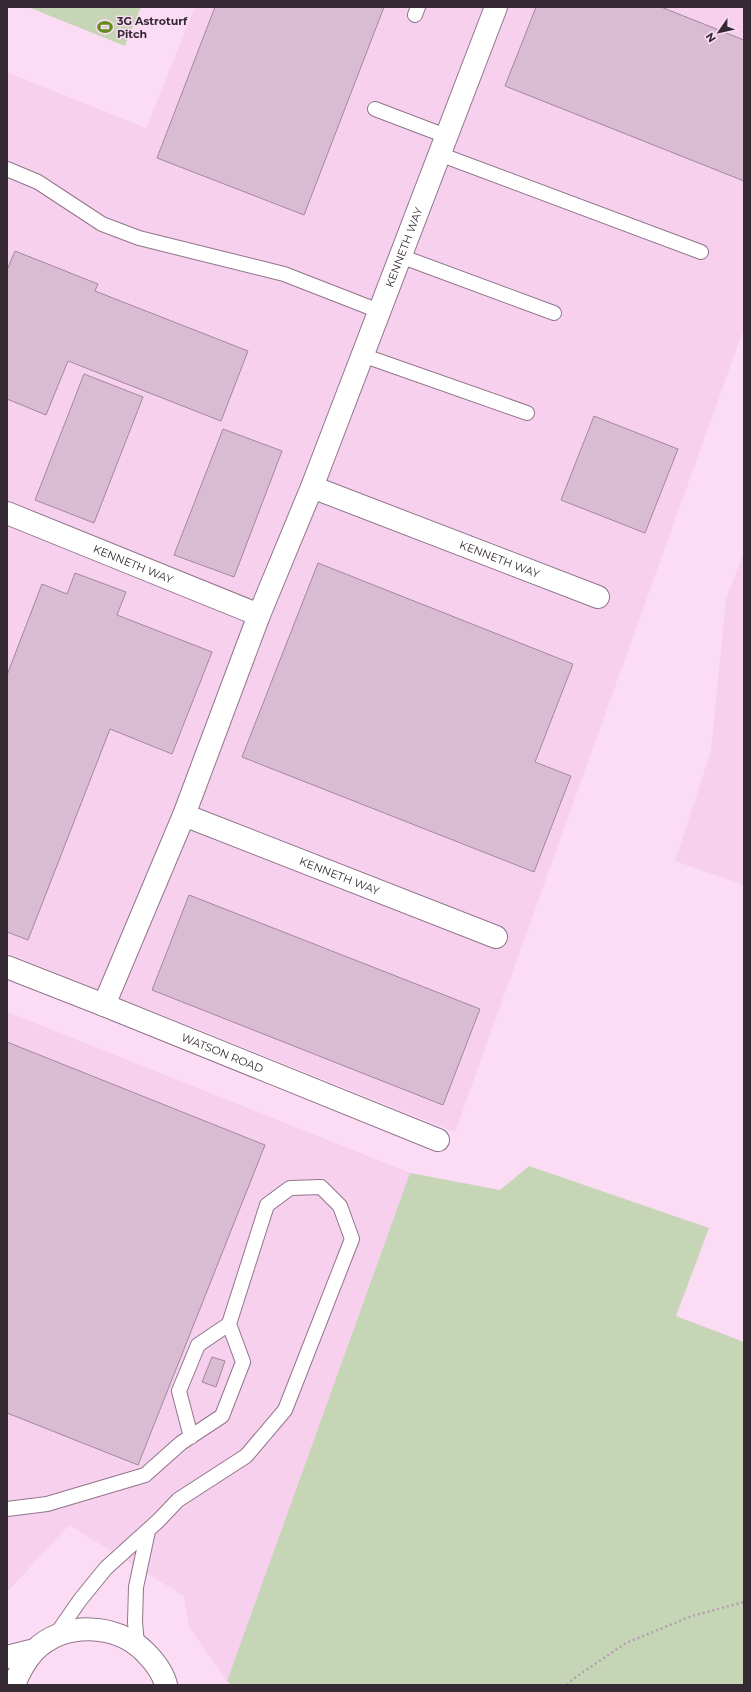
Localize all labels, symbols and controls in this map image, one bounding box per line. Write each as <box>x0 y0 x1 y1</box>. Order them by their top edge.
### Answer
north arrow <box>699 12 739 52</box>
place label: 3G Astroturf Pitch <box>116 14 188 41</box>
sports icon: 3G Astroturf Pitch <box>96 18 114 36</box>
text: N <box>702 30 719 45</box>
street label: KENNETH WAY <box>382 205 426 289</box>
street label: KENNETH WAY <box>458 537 542 581</box>
street label: KENNETH WAY <box>91 542 175 586</box>
street label: KENNETH WAY <box>297 854 382 898</box>
street label: WATSON ROAD <box>179 1030 266 1076</box>

